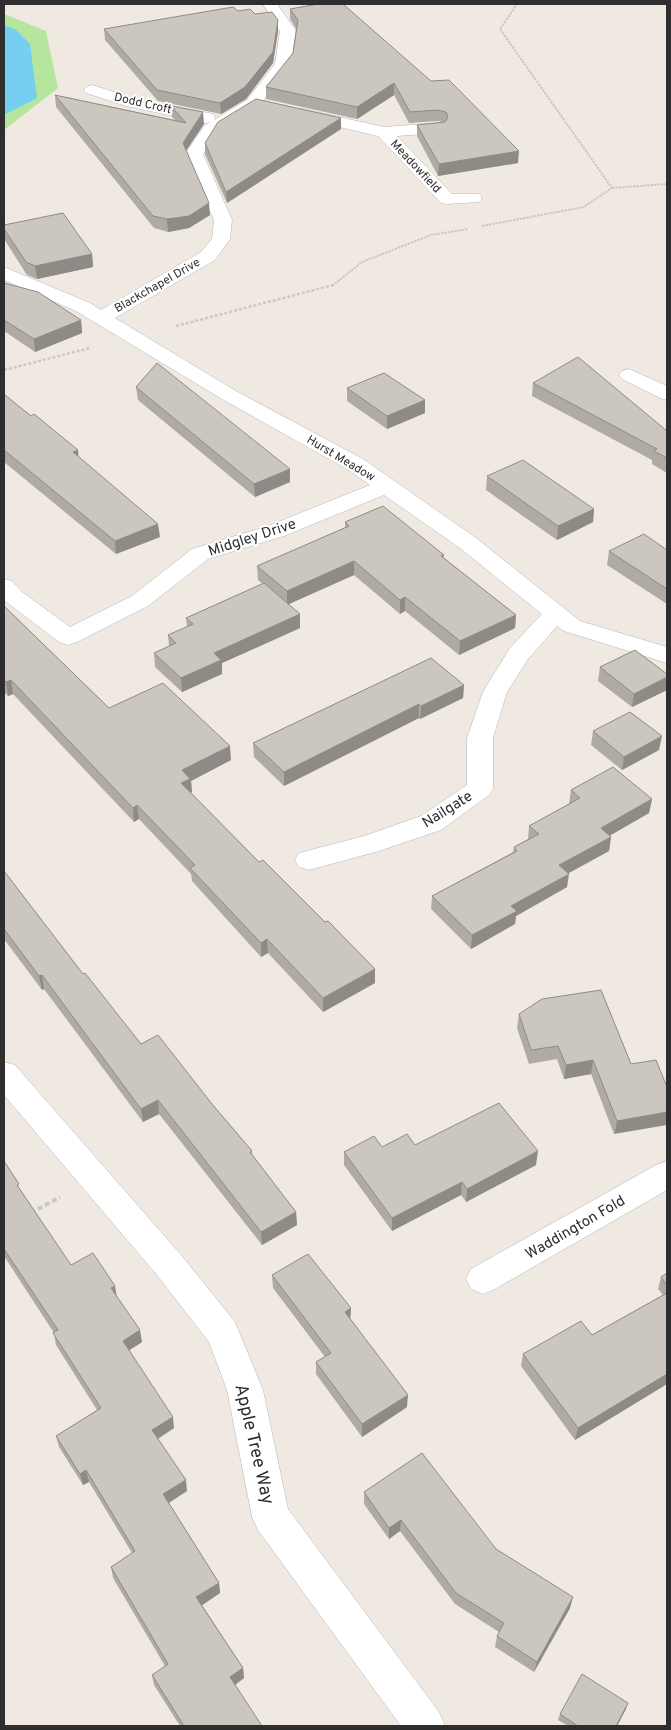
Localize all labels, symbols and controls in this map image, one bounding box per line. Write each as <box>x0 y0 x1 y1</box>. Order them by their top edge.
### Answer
street label: Dodd Croft <box>112 90 173 118</box>
street label: Meadowfield <box>386 136 444 197</box>
street label: Blackchapel Drive <box>112 255 203 317</box>
street label: Hurst Meadow <box>303 432 378 486</box>
street label: Midgley Drive <box>206 515 299 562</box>
street label: Nailgate <box>419 787 476 833</box>
street label: Waddington Fold <box>523 1192 629 1264</box>
street label: Apple Tree Way <box>228 1382 279 1507</box>

